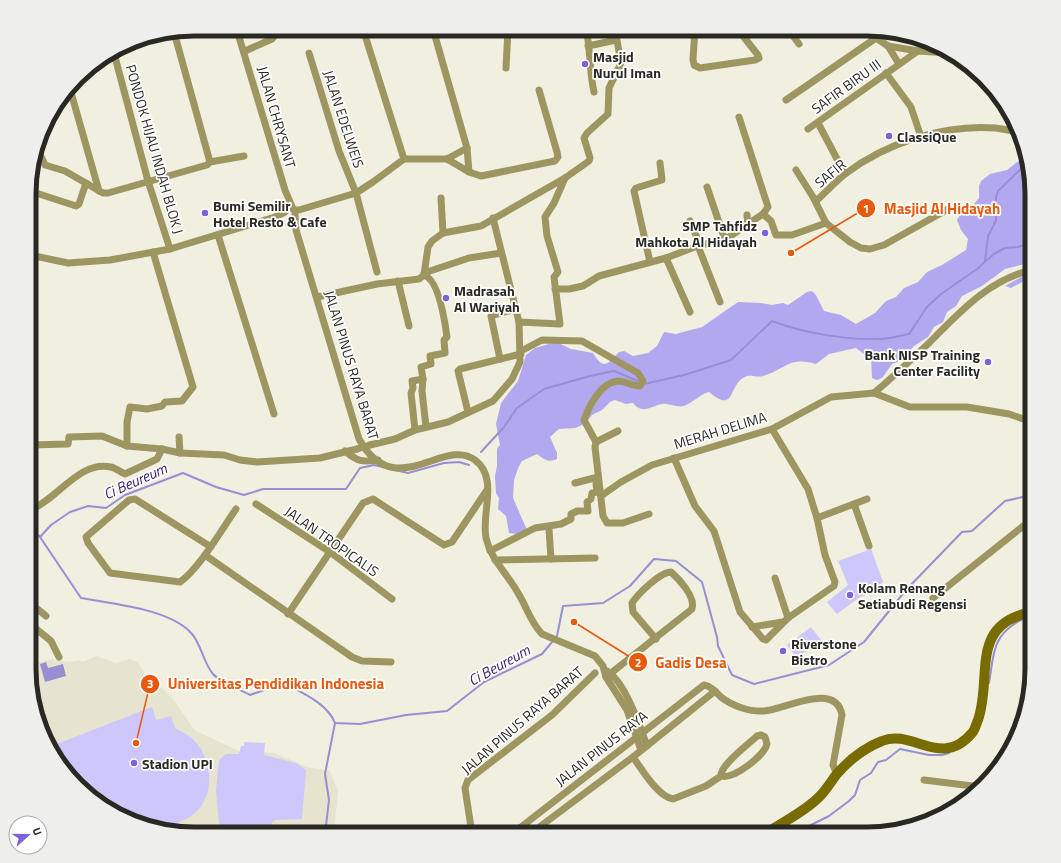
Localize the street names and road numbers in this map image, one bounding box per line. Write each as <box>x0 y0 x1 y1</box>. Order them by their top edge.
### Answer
street label: SAFIR BIRU III <box>807 54 885 118</box>
street label: PONDOK HIJAU INDAH BLOK J <box>121 62 189 236</box>
street label: JALAN CHRYSANT <box>252 64 302 171</box>
street label: JALAN EDELWEIS <box>318 67 370 171</box>
street label: SAFIR <box>810 154 850 192</box>
street label: JALAN PINUS RAYA BARAT <box>319 287 385 443</box>
street label: MERAH DELIMA <box>671 406 770 454</box>
street label: JALAN TROPICALIS <box>281 501 383 581</box>
street label: JALAN PINUS RAYA BARAT <box>456 661 588 779</box>
street label: JALAN PINUS RAYA <box>550 705 652 791</box>

